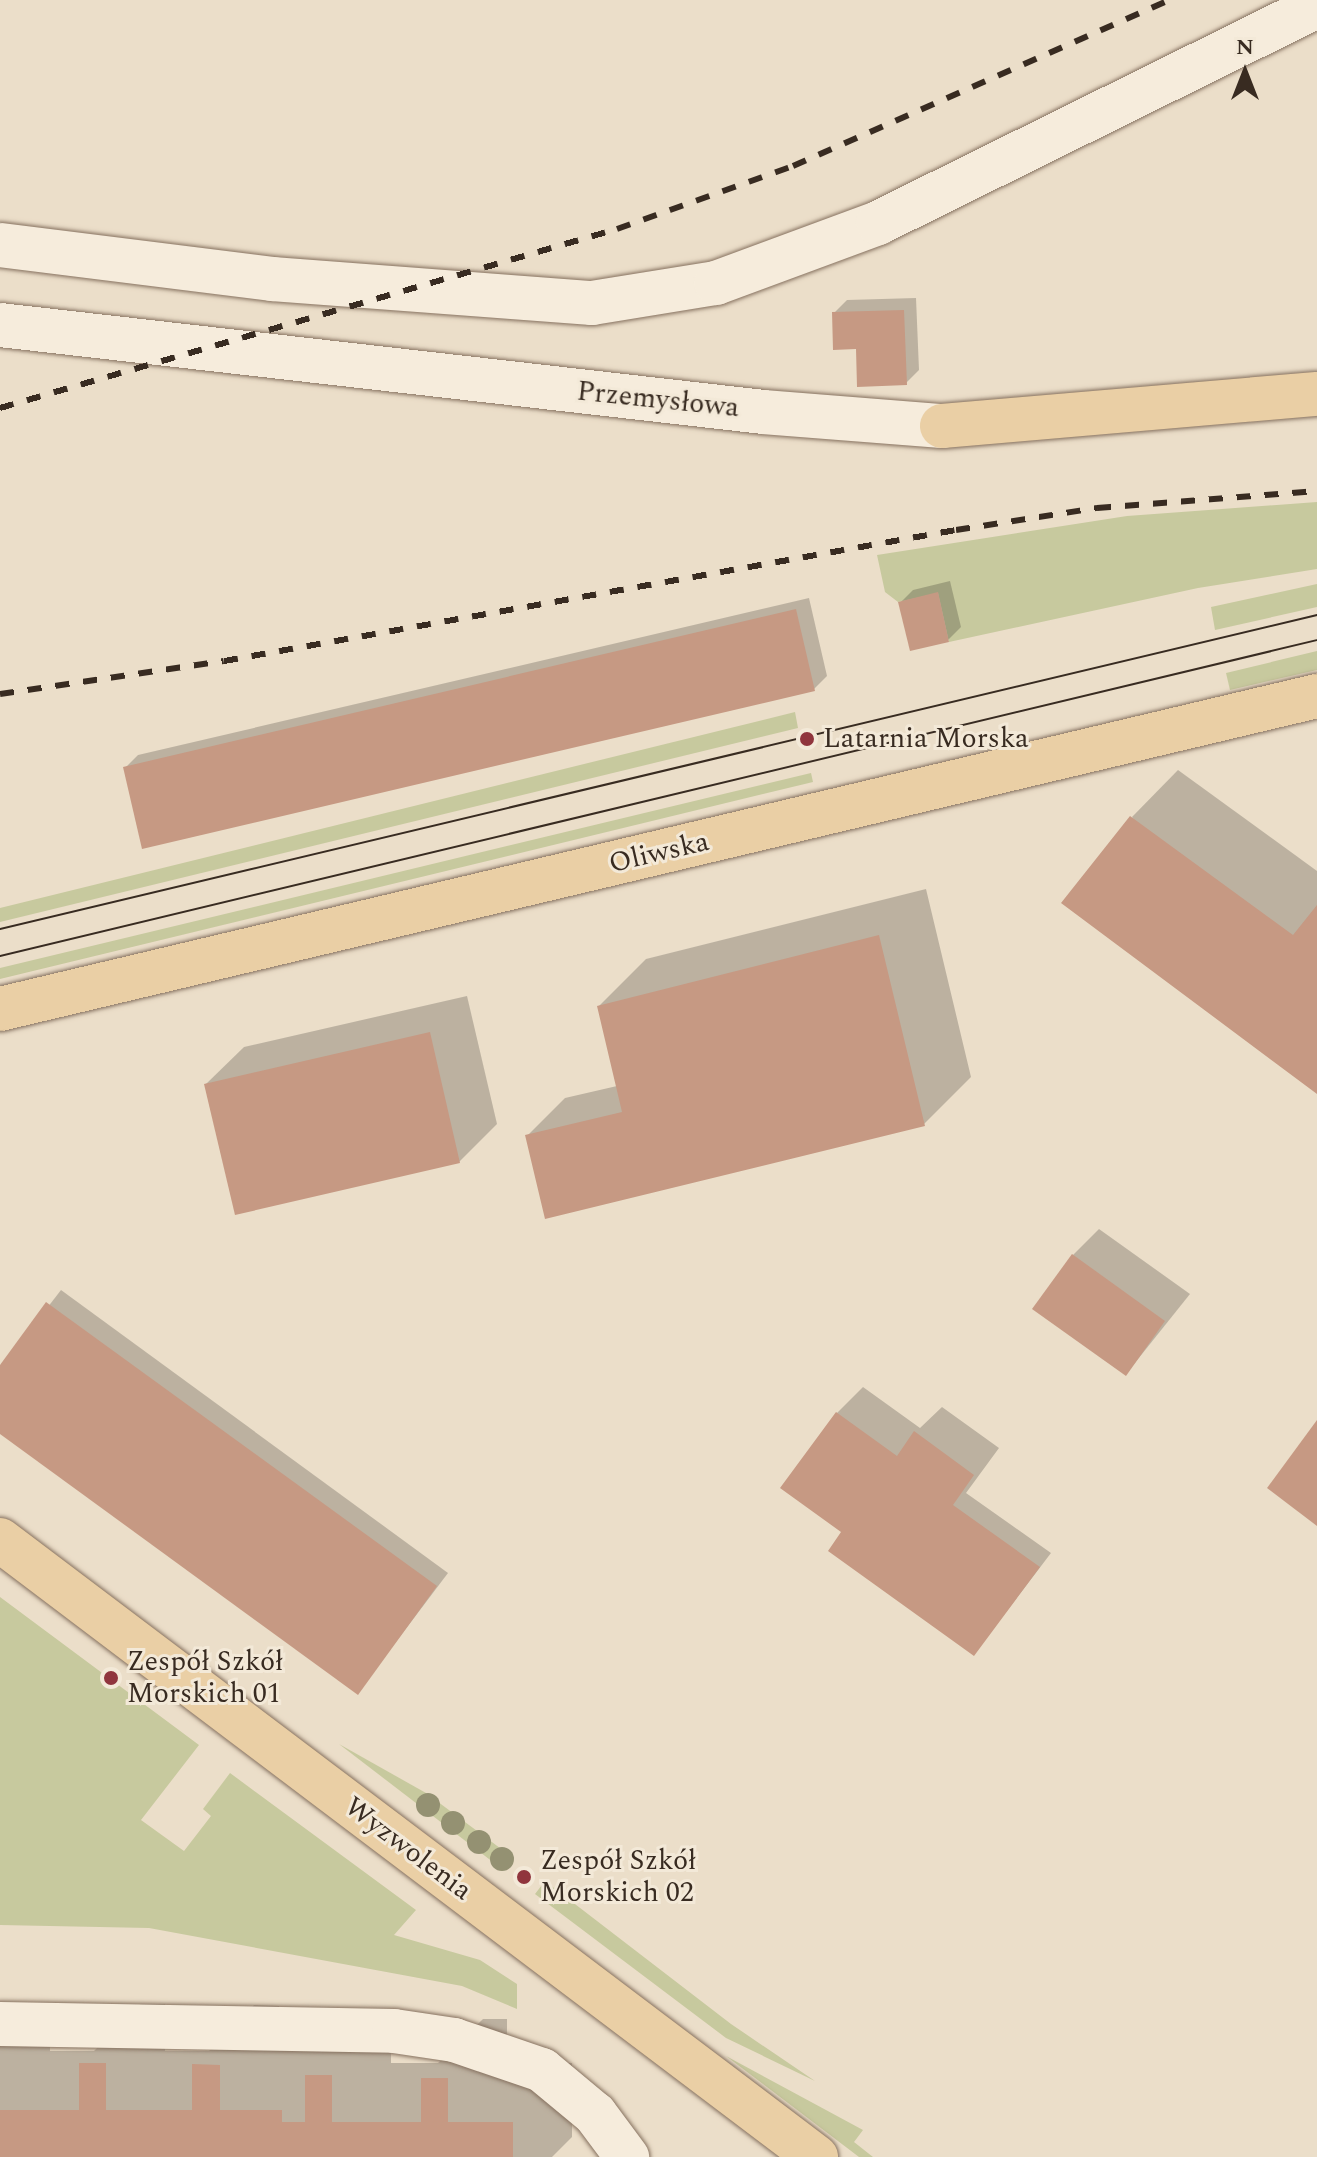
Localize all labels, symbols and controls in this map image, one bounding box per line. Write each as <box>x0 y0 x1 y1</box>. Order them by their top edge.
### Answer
text: N <box>1236 31 1254 64</box>
north arrow <box>1205 32 1285 112</box>
street label: Przemysłowa <box>575 375 741 425</box>
place label: Latarnia Morska <box>823 722 1029 756</box>
marker: Latarnia Morska <box>798 730 816 748</box>
street label: Oliwska <box>606 825 712 881</box>
place label: Zespół Szkół Morskich 01 <box>127 1645 283 1711</box>
marker: Zespół Szkół Morskich 01 <box>102 1669 120 1687</box>
street label: Wyzwolenia <box>338 1790 478 1908</box>
place label: Zespół Szkół Morskich 02 <box>540 1844 696 1910</box>
marker: Zespół Szkół Morskich 02 <box>515 1868 533 1886</box>

